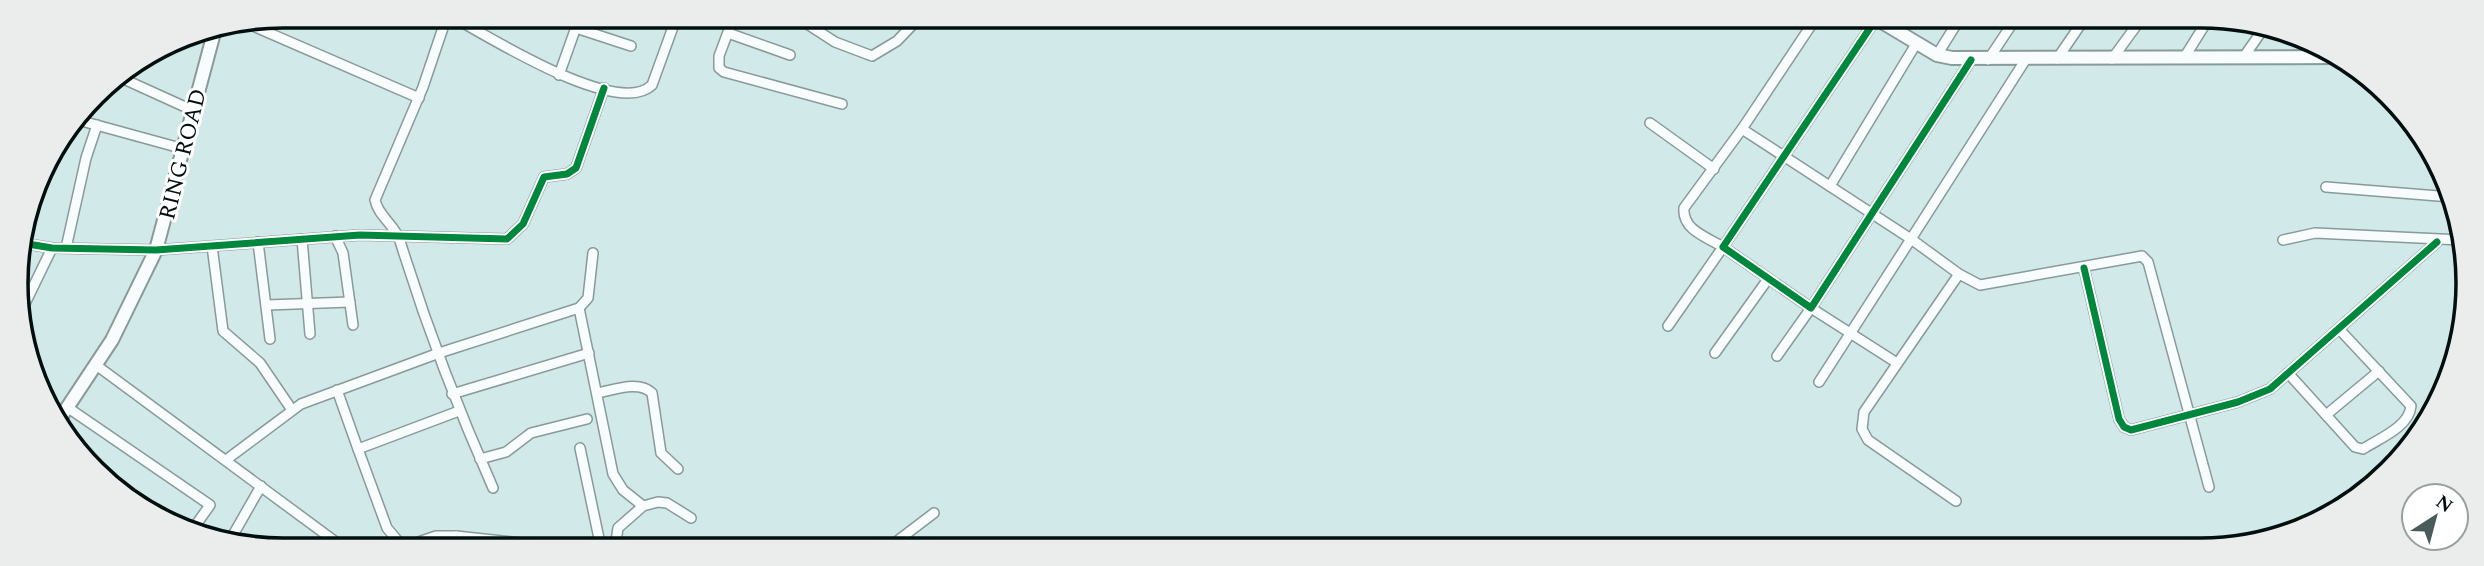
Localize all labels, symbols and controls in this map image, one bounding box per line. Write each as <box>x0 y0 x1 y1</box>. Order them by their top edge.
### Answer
street label: RING ROAD <box>150 85 217 224</box>
north arrow <box>2400 482 2470 552</box>
text: N <box>2429 488 2459 521</box>

